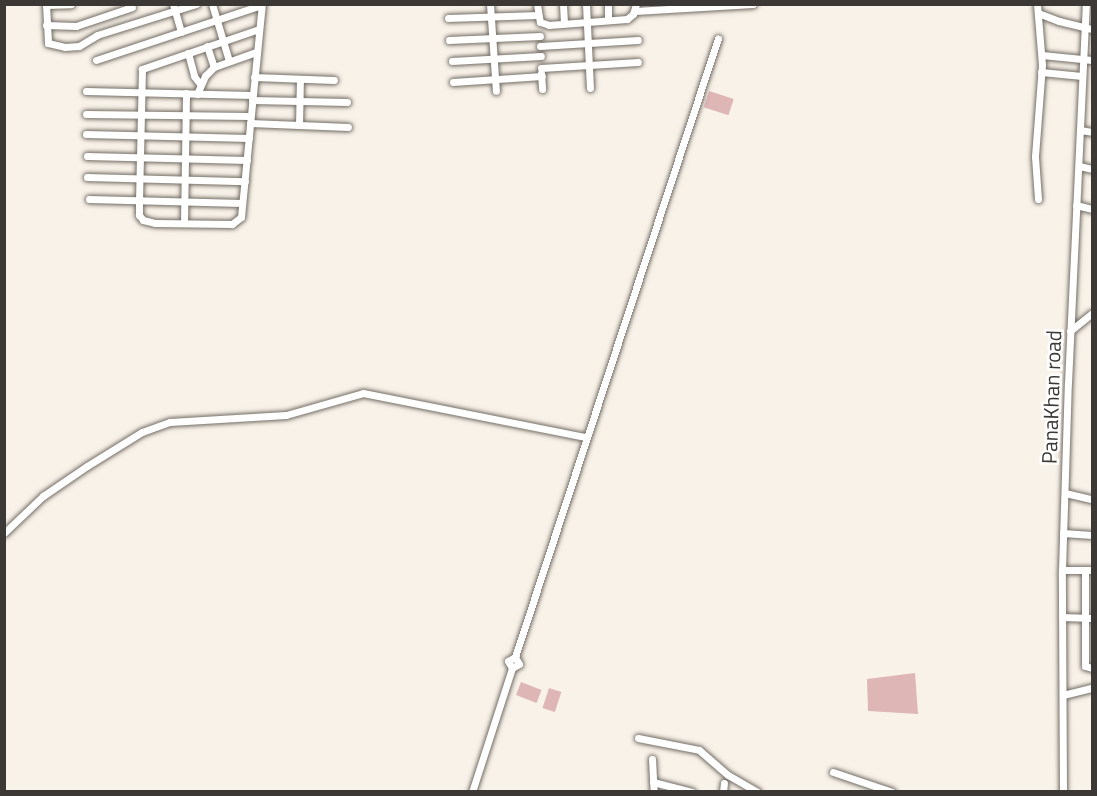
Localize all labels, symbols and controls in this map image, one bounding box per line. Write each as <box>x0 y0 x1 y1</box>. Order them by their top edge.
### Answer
street label: PanaKhan road <box>1036 330 1066 464</box>

